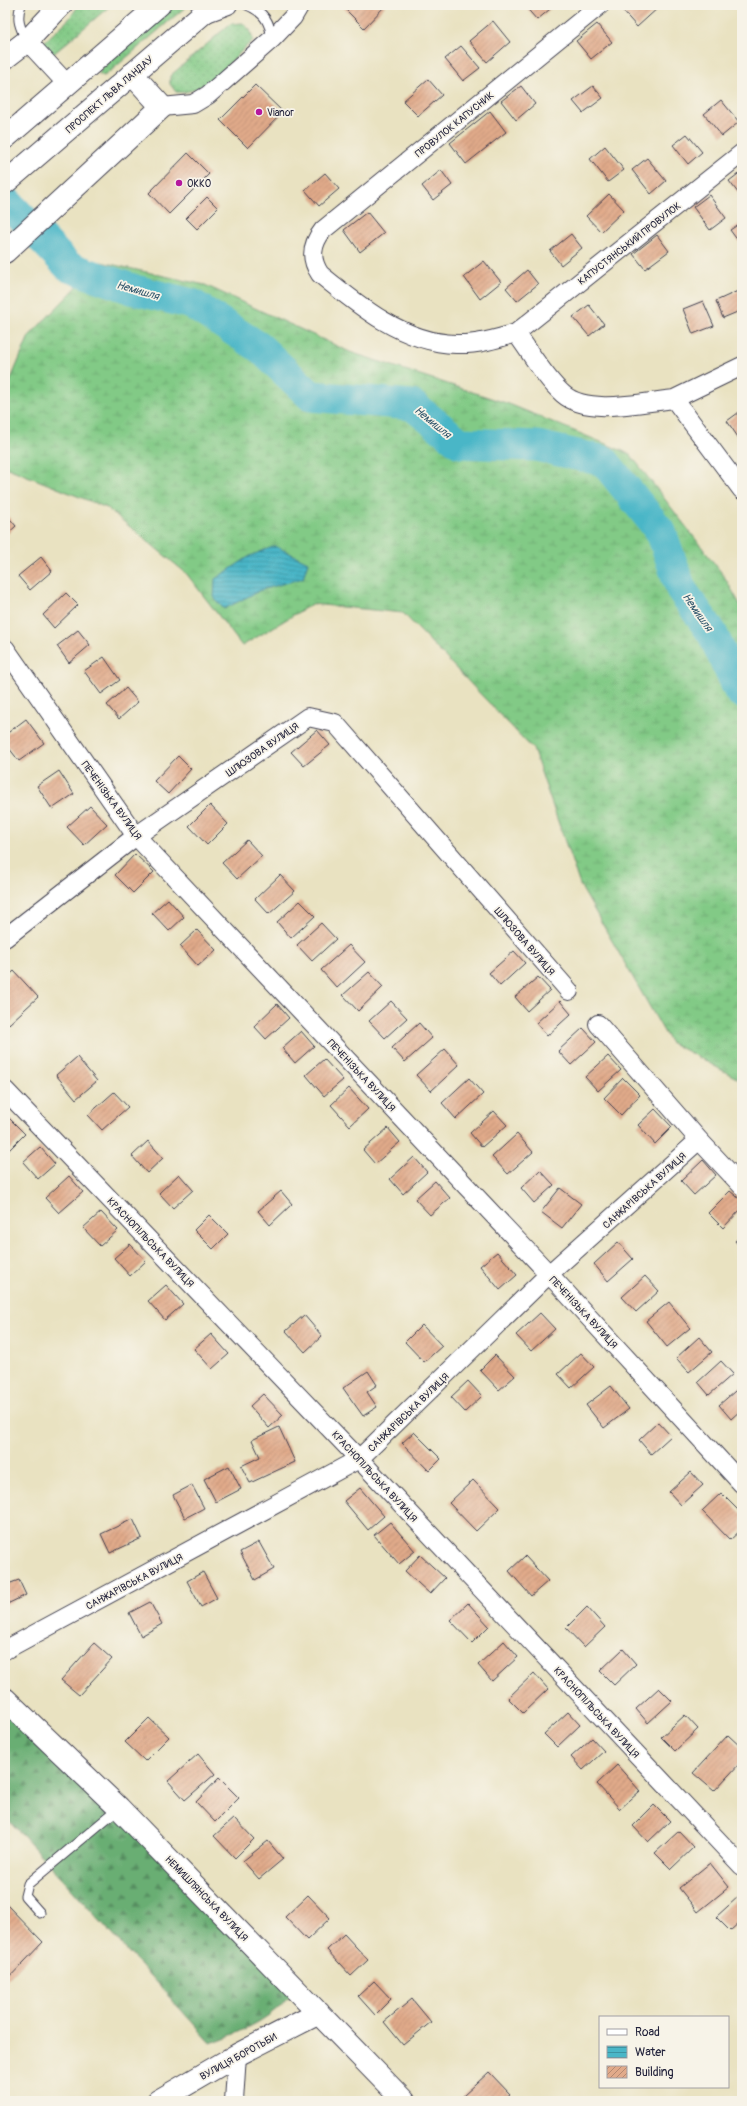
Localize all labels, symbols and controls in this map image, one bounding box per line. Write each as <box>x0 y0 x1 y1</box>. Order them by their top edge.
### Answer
street label: ПРОСПЕКТ ЛЬВА ЛАНДАУ <box>64 54 156 136</box>
street label: ПРОВУЛОК КАПУСНИК <box>413 89 497 160</box>
marker: Vianor <box>254 107 264 117</box>
place label: Vianor <box>267 107 294 119</box>
marker: ОККО <box>174 178 184 188</box>
place label: ОККО <box>187 178 211 190</box>
street label: КАПУСТЯНСЬКИЙ ПРОВУЛОК <box>575 199 684 288</box>
water label: Немишля <box>115 278 162 303</box>
water label: Немишля <box>412 404 455 442</box>
water label: Немишля <box>680 591 716 635</box>
street label: ШЛЮЗОВА ВУЛИЦЯ <box>224 720 301 779</box>
street label: ПЕЧЕНІЗЬКА ВУЛИЦЯ <box>79 759 144 843</box>
street label: ШЛЮЗОВА ВУЛИЦЯ <box>492 905 557 978</box>
street label: ПЕЧЕНІЗЬКА ВУЛИЦЯ <box>325 1037 398 1114</box>
street label: САНЖАРІВСЬКА ВУЛИЦЯ <box>601 1150 689 1231</box>
street label: КРАСНОПІЛЬСЬКА ВУЛИЦЯ <box>104 1195 196 1290</box>
street label: ПЕЧЕНІЗЬКА ВУЛИЦЯ <box>547 1274 620 1351</box>
street label: САНЖАРІВСЬКА ВУЛИЦЯ <box>366 1371 452 1455</box>
street label: КРАСНОПІЛЬСЬКА ВУЛИЦЯ <box>329 1429 420 1525</box>
street label: САНЖАРІВСЬКА ВУЛИЦЯ <box>84 1551 185 1613</box>
street label: КРАСНОПІЛЬСЬКА ВУЛИЦЯ <box>551 1665 642 1761</box>
street label: НЕМИШЛЯНСЬКА ВУЛИЦЯ <box>162 1853 250 1944</box>
legend <box>599 2016 729 2088</box>
text: Road <box>635 2025 660 2040</box>
street label: ВУЛИЦЯ БОРОТЬБИ <box>198 2031 279 2083</box>
text: Water <box>635 2045 666 2060</box>
text: Building <box>635 2065 674 2080</box>

